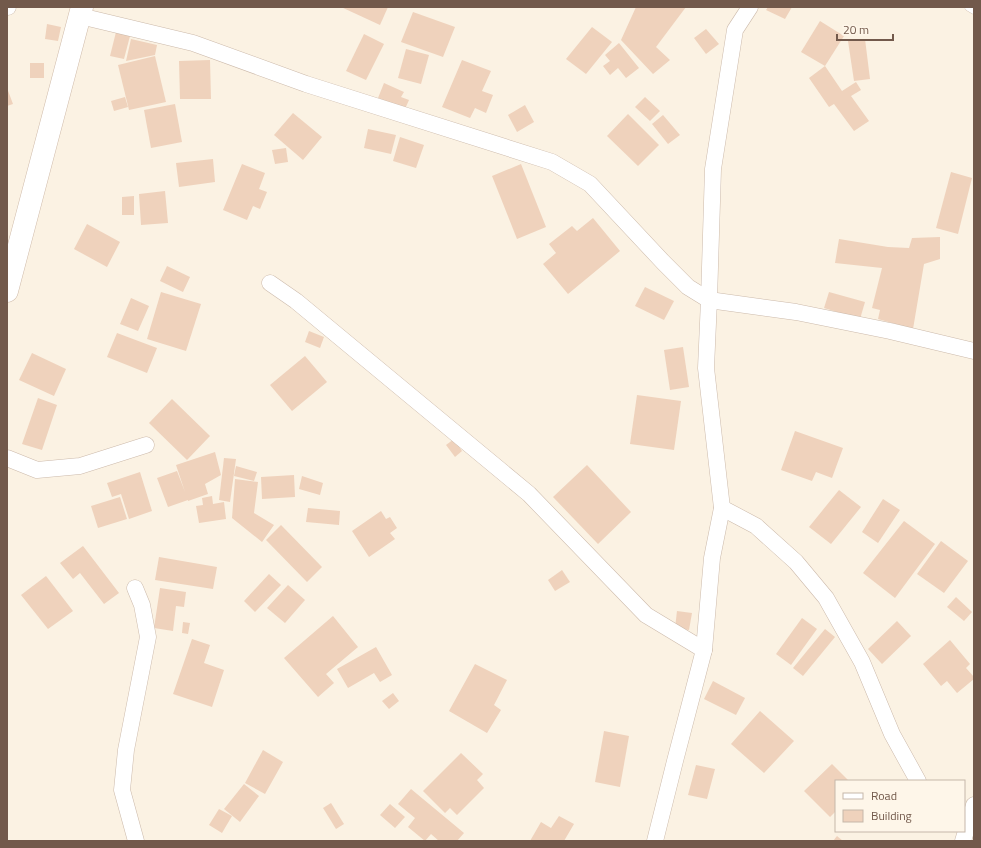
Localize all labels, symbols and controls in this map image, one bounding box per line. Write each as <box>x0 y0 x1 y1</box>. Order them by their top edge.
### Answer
scale bar <box>837 16 893 42</box>
text: 20 m <box>843 20 869 39</box>
legend <box>835 780 965 832</box>
text: Road <box>871 786 897 805</box>
text: Building <box>871 806 912 825</box>

